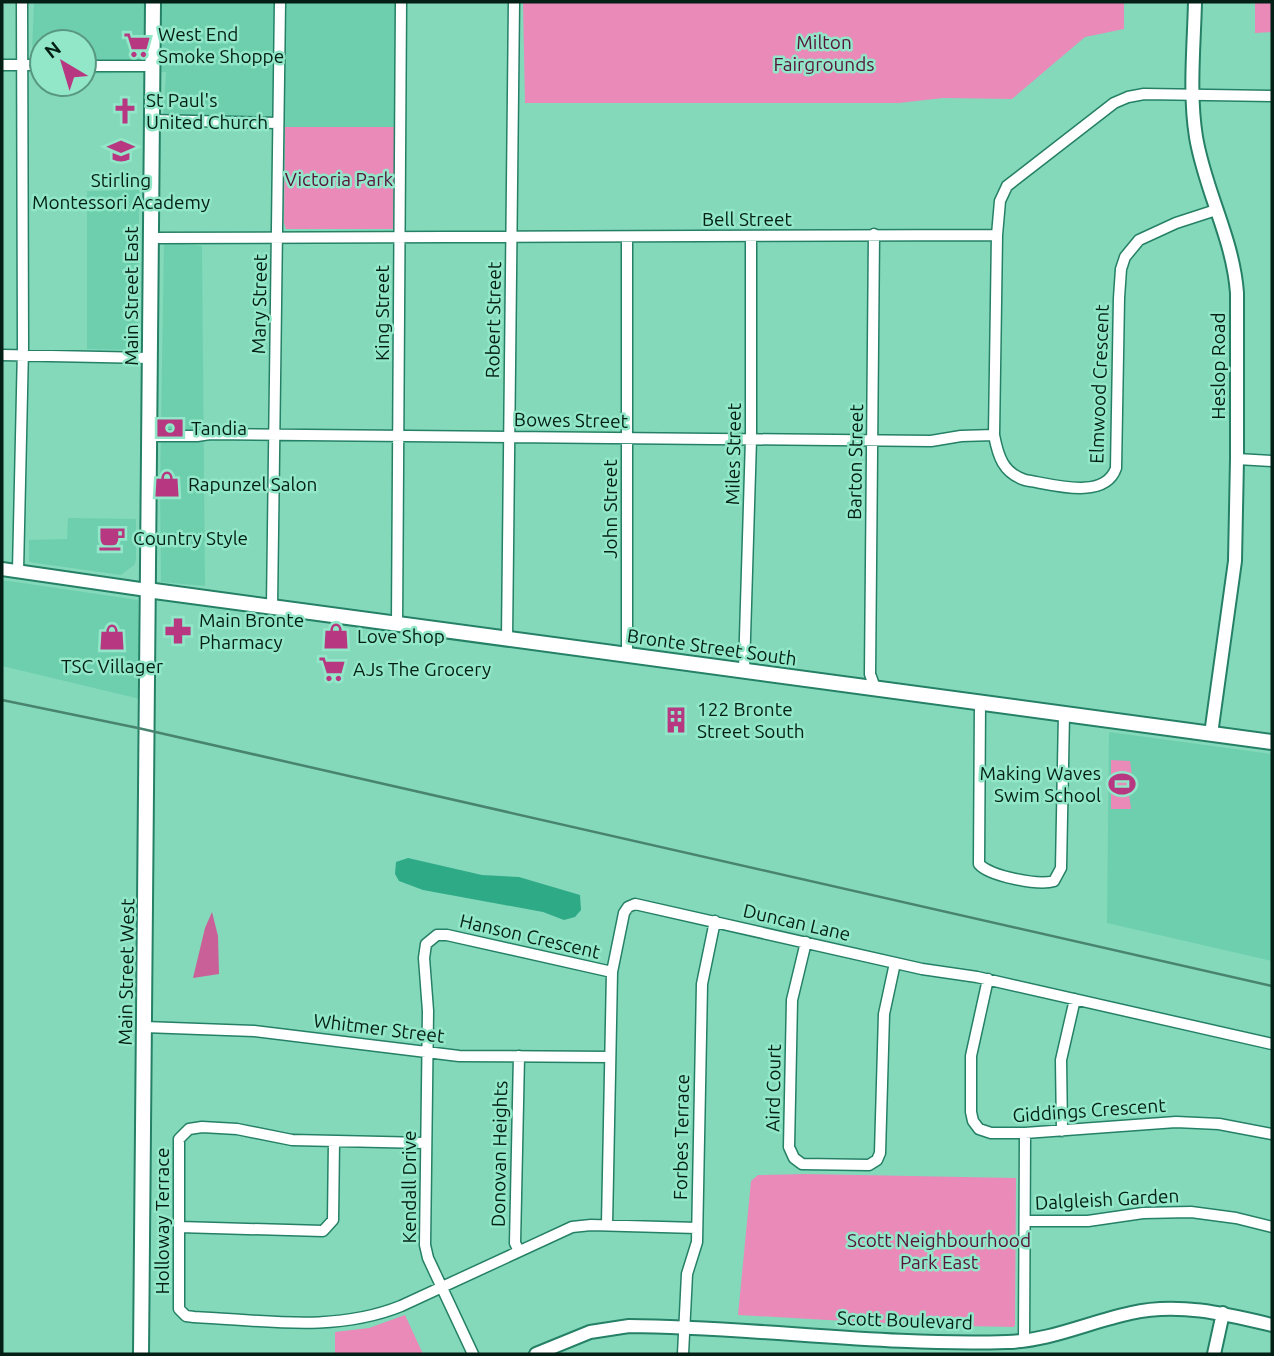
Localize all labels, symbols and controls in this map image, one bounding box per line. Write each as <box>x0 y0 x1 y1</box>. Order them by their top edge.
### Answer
place label: West End Smoke Shoppe <box>158 23 284 67</box>
north arrow <box>28 28 98 98</box>
supermarket icon: West End Smoke Shoppe <box>122 30 152 60</box>
park label: Milton Fairgrounds <box>773 31 875 75</box>
text: N <box>40 37 65 63</box>
place label: St Paul's United Church <box>146 89 268 133</box>
church icon: St Paul's United Church <box>110 96 140 126</box>
school or university icon: Stirling Montessori Academy <box>106 136 136 166</box>
park label: Victoria Park <box>285 168 394 190</box>
place label: Stirling Montessori Academy <box>32 169 210 213</box>
street label: Bell Street <box>702 208 792 230</box>
street label: Main Street East <box>120 226 142 366</box>
street label: Mary Street <box>247 253 271 354</box>
street label: Robert Street <box>481 261 505 378</box>
street label: King Street <box>371 265 393 361</box>
street label: Elmwood Crescent <box>1085 303 1113 464</box>
street label: Heslop Road <box>1207 312 1229 420</box>
street label: Miles Street <box>721 402 745 505</box>
street label: Barton Street <box>843 403 867 520</box>
street label: Bowes Street <box>514 408 629 432</box>
bank icon: Tandia <box>155 413 185 443</box>
place label: Tandia <box>191 417 247 439</box>
street label: John Street <box>599 459 621 559</box>
shop icon: Rapunzel Salon <box>152 469 182 499</box>
place label: Rapunzel Salon <box>188 473 317 495</box>
cafe icon: Country Style <box>97 523 127 553</box>
place label: Country Style <box>133 527 248 549</box>
place label: Main Bronte Pharmacy <box>199 609 304 653</box>
pharmacy icon: Main Bronte Pharmacy <box>163 616 193 646</box>
shop icon: Love Shop <box>321 621 351 651</box>
shop icon: TSC Villager <box>97 622 127 652</box>
street label: Bronte Street South <box>626 624 798 670</box>
place label: Love Shop <box>357 625 445 647</box>
supermarket icon: AJs The Grocery <box>317 654 347 684</box>
place label: TSC Villager <box>61 655 163 677</box>
place label: AJs The Grocery <box>353 658 491 680</box>
place label: 122 Bronte Street South <box>697 698 805 742</box>
building icon: 122 Bronte Street South <box>661 705 691 735</box>
place label: Making Waves Swim School <box>979 762 1101 806</box>
sports icon: Making Waves Swim School <box>1107 769 1137 799</box>
street label: Main Street West <box>114 898 138 1046</box>
street label: Duncan Lane <box>741 899 853 945</box>
street label: Hanson Crescent <box>458 909 603 963</box>
street label: Whitmer Street <box>312 1009 446 1047</box>
street label: Aird Court <box>761 1043 785 1132</box>
street label: Forbes Terrace <box>669 1074 693 1200</box>
street label: Donovan Heights <box>487 1081 511 1227</box>
street label: Giddings Crescent <box>1012 1094 1167 1126</box>
street label: Kendall Drive <box>398 1131 420 1243</box>
street label: Holloway Terrace <box>151 1148 173 1294</box>
street label: Dalgleish Garden <box>1034 1184 1180 1214</box>
park label: Scott Neighbourhood Park East <box>847 1229 1031 1273</box>
street label: Scott Boulevard <box>837 1307 973 1333</box>

